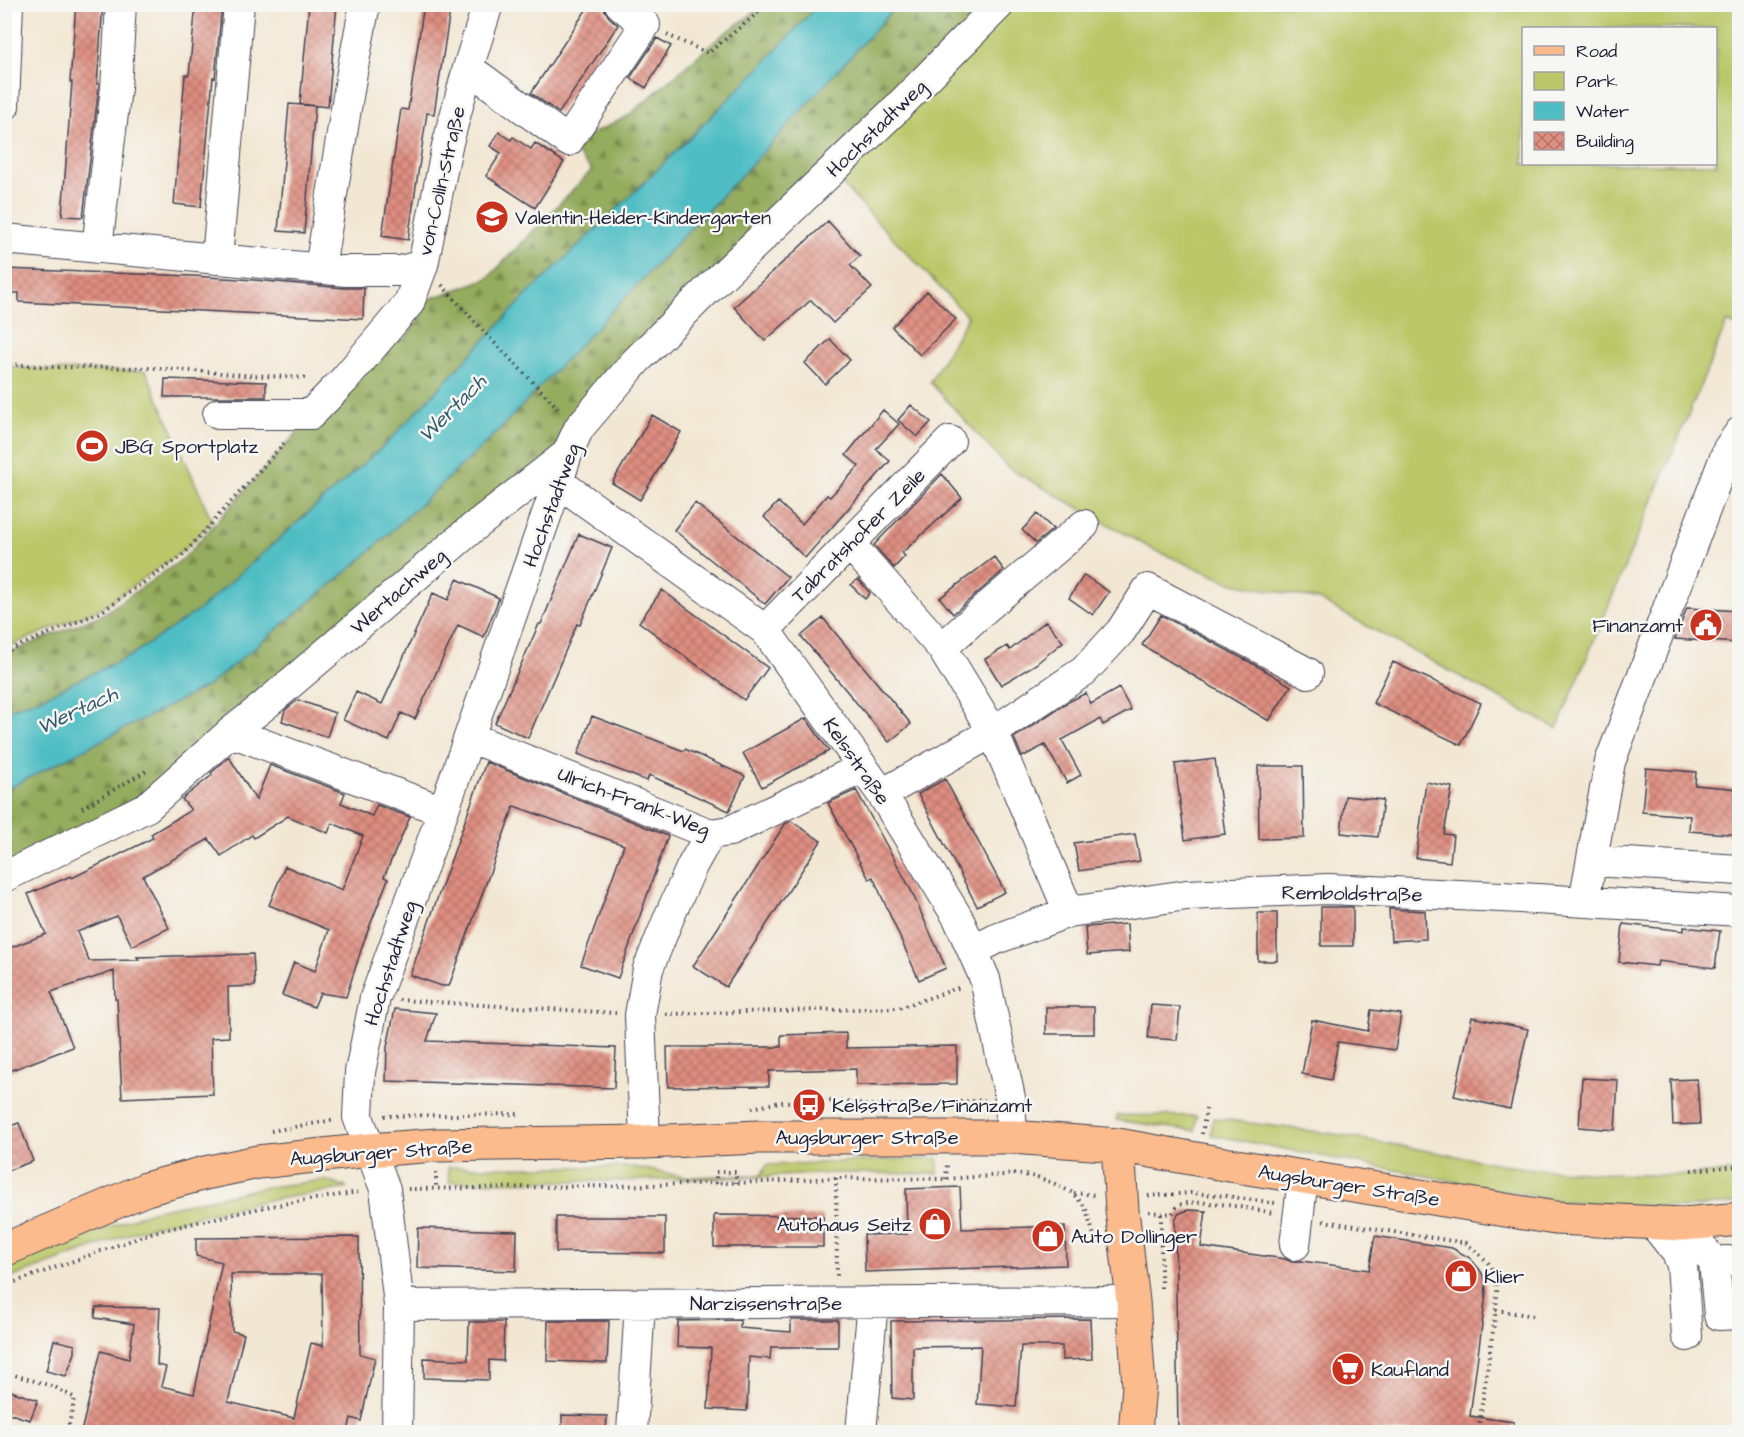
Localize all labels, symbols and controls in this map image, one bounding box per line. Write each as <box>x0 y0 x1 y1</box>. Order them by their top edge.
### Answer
legend <box>1522 27 1717 165</box>
text: Road <box>1576 39 1617 64</box>
text: Park <box>1576 69 1618 94</box>
street label: Hochstadtweg <box>820 74 934 185</box>
text: Water <box>1576 99 1629 124</box>
street label: von-Colln-Straße <box>411 103 473 259</box>
text: Building <box>1576 129 1634 155</box>
school or university icon: Valentin-Heider-Kindergarten <box>474 199 510 235</box>
place label: Valentin-Heider-Kindergarten <box>515 204 771 233</box>
water label: Wertach <box>412 367 494 449</box>
sports icon: JBG Sportplatz <box>74 428 110 464</box>
place label: JBG Sportplatz <box>115 433 259 461</box>
street label: Hochstadtweg <box>517 440 588 571</box>
street label: Tabratshofer Zeile <box>785 462 932 609</box>
street label: Wertachweg <box>345 542 453 642</box>
public building icon: Finanzamt <box>1688 607 1724 643</box>
place label: Finanzamt <box>1592 612 1683 640</box>
water label: Wertach <box>32 679 124 742</box>
street label: Kelsstraße <box>816 712 897 811</box>
street label: Ulrich-Frank-Weg <box>553 760 714 845</box>
street label: Remboldstraße <box>1281 879 1423 909</box>
street label: Hochstadtweg <box>358 897 425 1030</box>
bus stop icon: Kelsstraße/Finanzamt <box>791 1087 827 1123</box>
place label: Kelsstraße/Finanzamt <box>832 1092 1032 1120</box>
street label: Augsburger Straße <box>775 1124 959 1153</box>
street label: Augsburger Straße <box>289 1133 474 1174</box>
street label: Augsburger Straße <box>1256 1158 1442 1215</box>
shop icon: Autohaus Seitz <box>917 1206 953 1242</box>
place label: Autohaus Seitz <box>777 1211 912 1239</box>
shop icon: Auto Dollinger <box>1030 1218 1066 1254</box>
place label: Auto Dollinger <box>1071 1223 1197 1252</box>
shop icon: Klier <box>1443 1258 1479 1294</box>
place label: Klier <box>1484 1263 1524 1291</box>
street label: Narzissenstraße <box>690 1290 842 1318</box>
supermarket icon: Kaufland <box>1330 1351 1366 1387</box>
place label: Kaufland <box>1371 1356 1449 1384</box>

